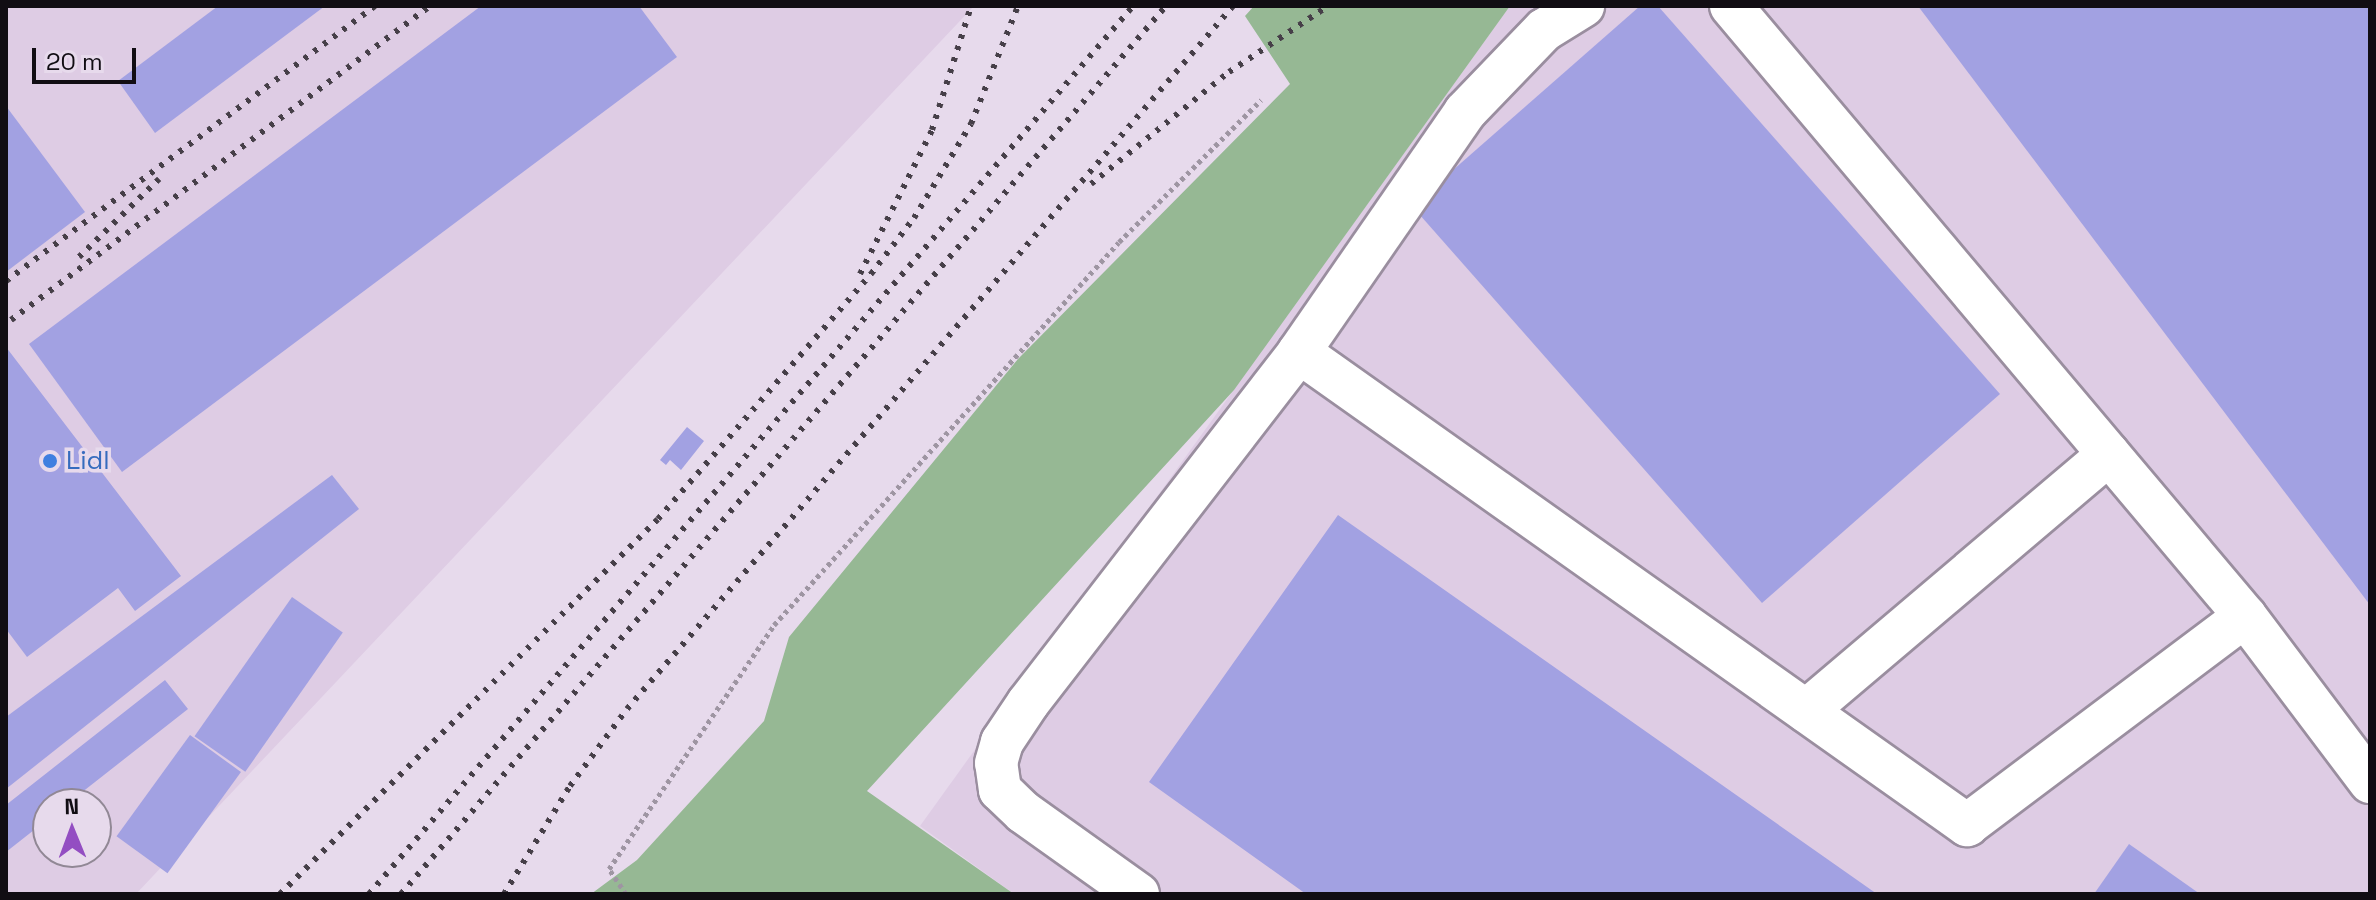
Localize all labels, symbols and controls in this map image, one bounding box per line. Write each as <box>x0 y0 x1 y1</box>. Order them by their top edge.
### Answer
scale bar <box>36 32 140 82</box>
text: 20 m <box>46 46 103 77</box>
place label: Lidl <box>66 445 110 477</box>
marker: Lidl <box>41 452 59 470</box>
north arrow <box>32 788 112 868</box>
text: N <box>64 792 79 820</box>

